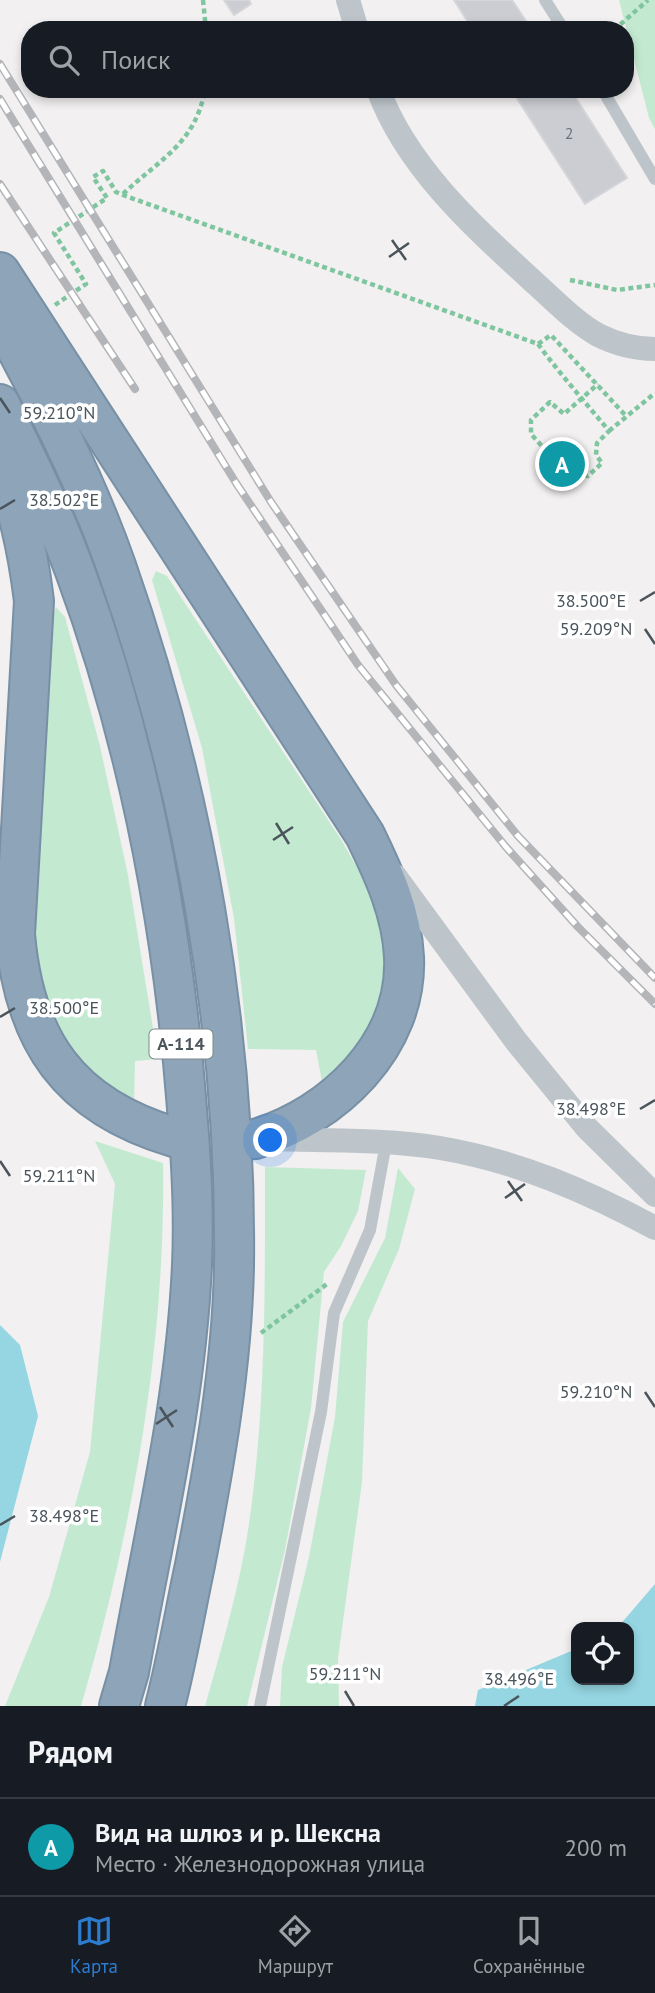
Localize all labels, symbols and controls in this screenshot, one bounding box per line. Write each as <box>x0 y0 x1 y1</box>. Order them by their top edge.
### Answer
search box <box>21 21 634 98</box>
icon: search <box>45 41 83 79</box>
text: Поиск <box>101 43 170 76</box>
house number: 2 <box>565 123 573 143</box>
text: 59.210°N <box>23 401 95 424</box>
pin: A <box>539 438 585 490</box>
text: 38.502°E <box>29 488 99 511</box>
text: 38.500°E <box>556 589 626 612</box>
text: 59.209°N <box>560 617 632 640</box>
text: 38.500°E <box>29 996 99 1019</box>
road number: А-114 <box>150 1030 212 1058</box>
text: 38.498°E <box>556 1097 626 1120</box>
your location <box>253 1123 287 1157</box>
text: 59.211°N <box>23 1164 95 1187</box>
text: 59.210°N <box>560 1380 632 1403</box>
text: 38.498°E <box>29 1504 99 1527</box>
map controls <box>571 1622 634 1685</box>
button: locate <box>571 1622 634 1685</box>
text: 59.211°N <box>309 1662 381 1685</box>
text: 38.496°E <box>484 1667 554 1690</box>
text: Рядом <box>28 1732 113 1771</box>
text: Вид на шлюз и р. Шексна <box>95 1816 381 1849</box>
text: A <box>44 1833 58 1862</box>
text: 200 m <box>565 1833 627 1862</box>
text: Место · Железнодорожная улица <box>95 1849 425 1878</box>
tab: Карта <box>70 1912 118 1978</box>
tab: Маршрут <box>258 1912 333 1978</box>
tab: Сохранённые <box>473 1912 585 1978</box>

